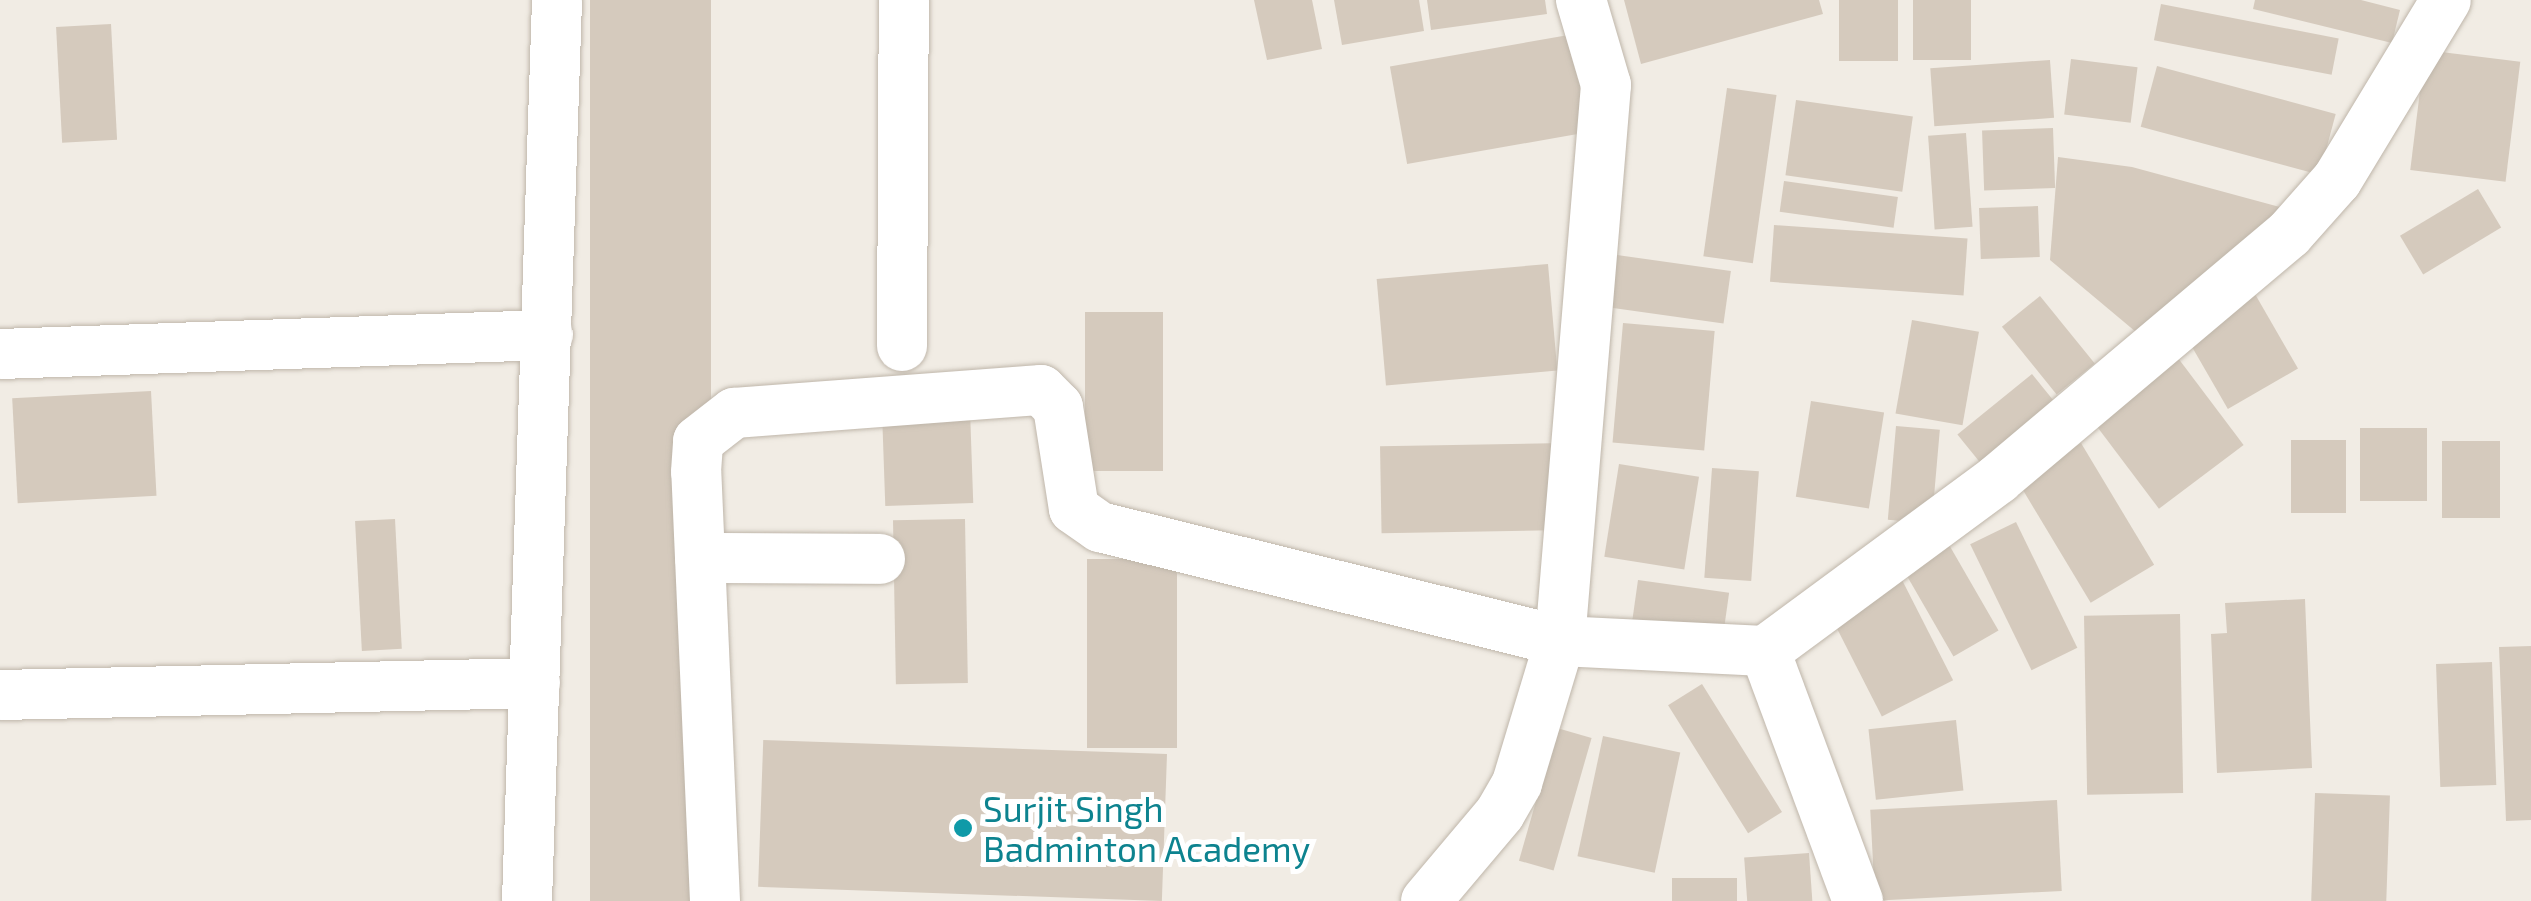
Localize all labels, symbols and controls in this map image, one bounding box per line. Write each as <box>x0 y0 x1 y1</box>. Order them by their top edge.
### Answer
place label: Surjit Singh Badminton Academy <box>983 787 1311 869</box>
marker: Surjit Singh Badminton Academy <box>952 817 974 839</box>

